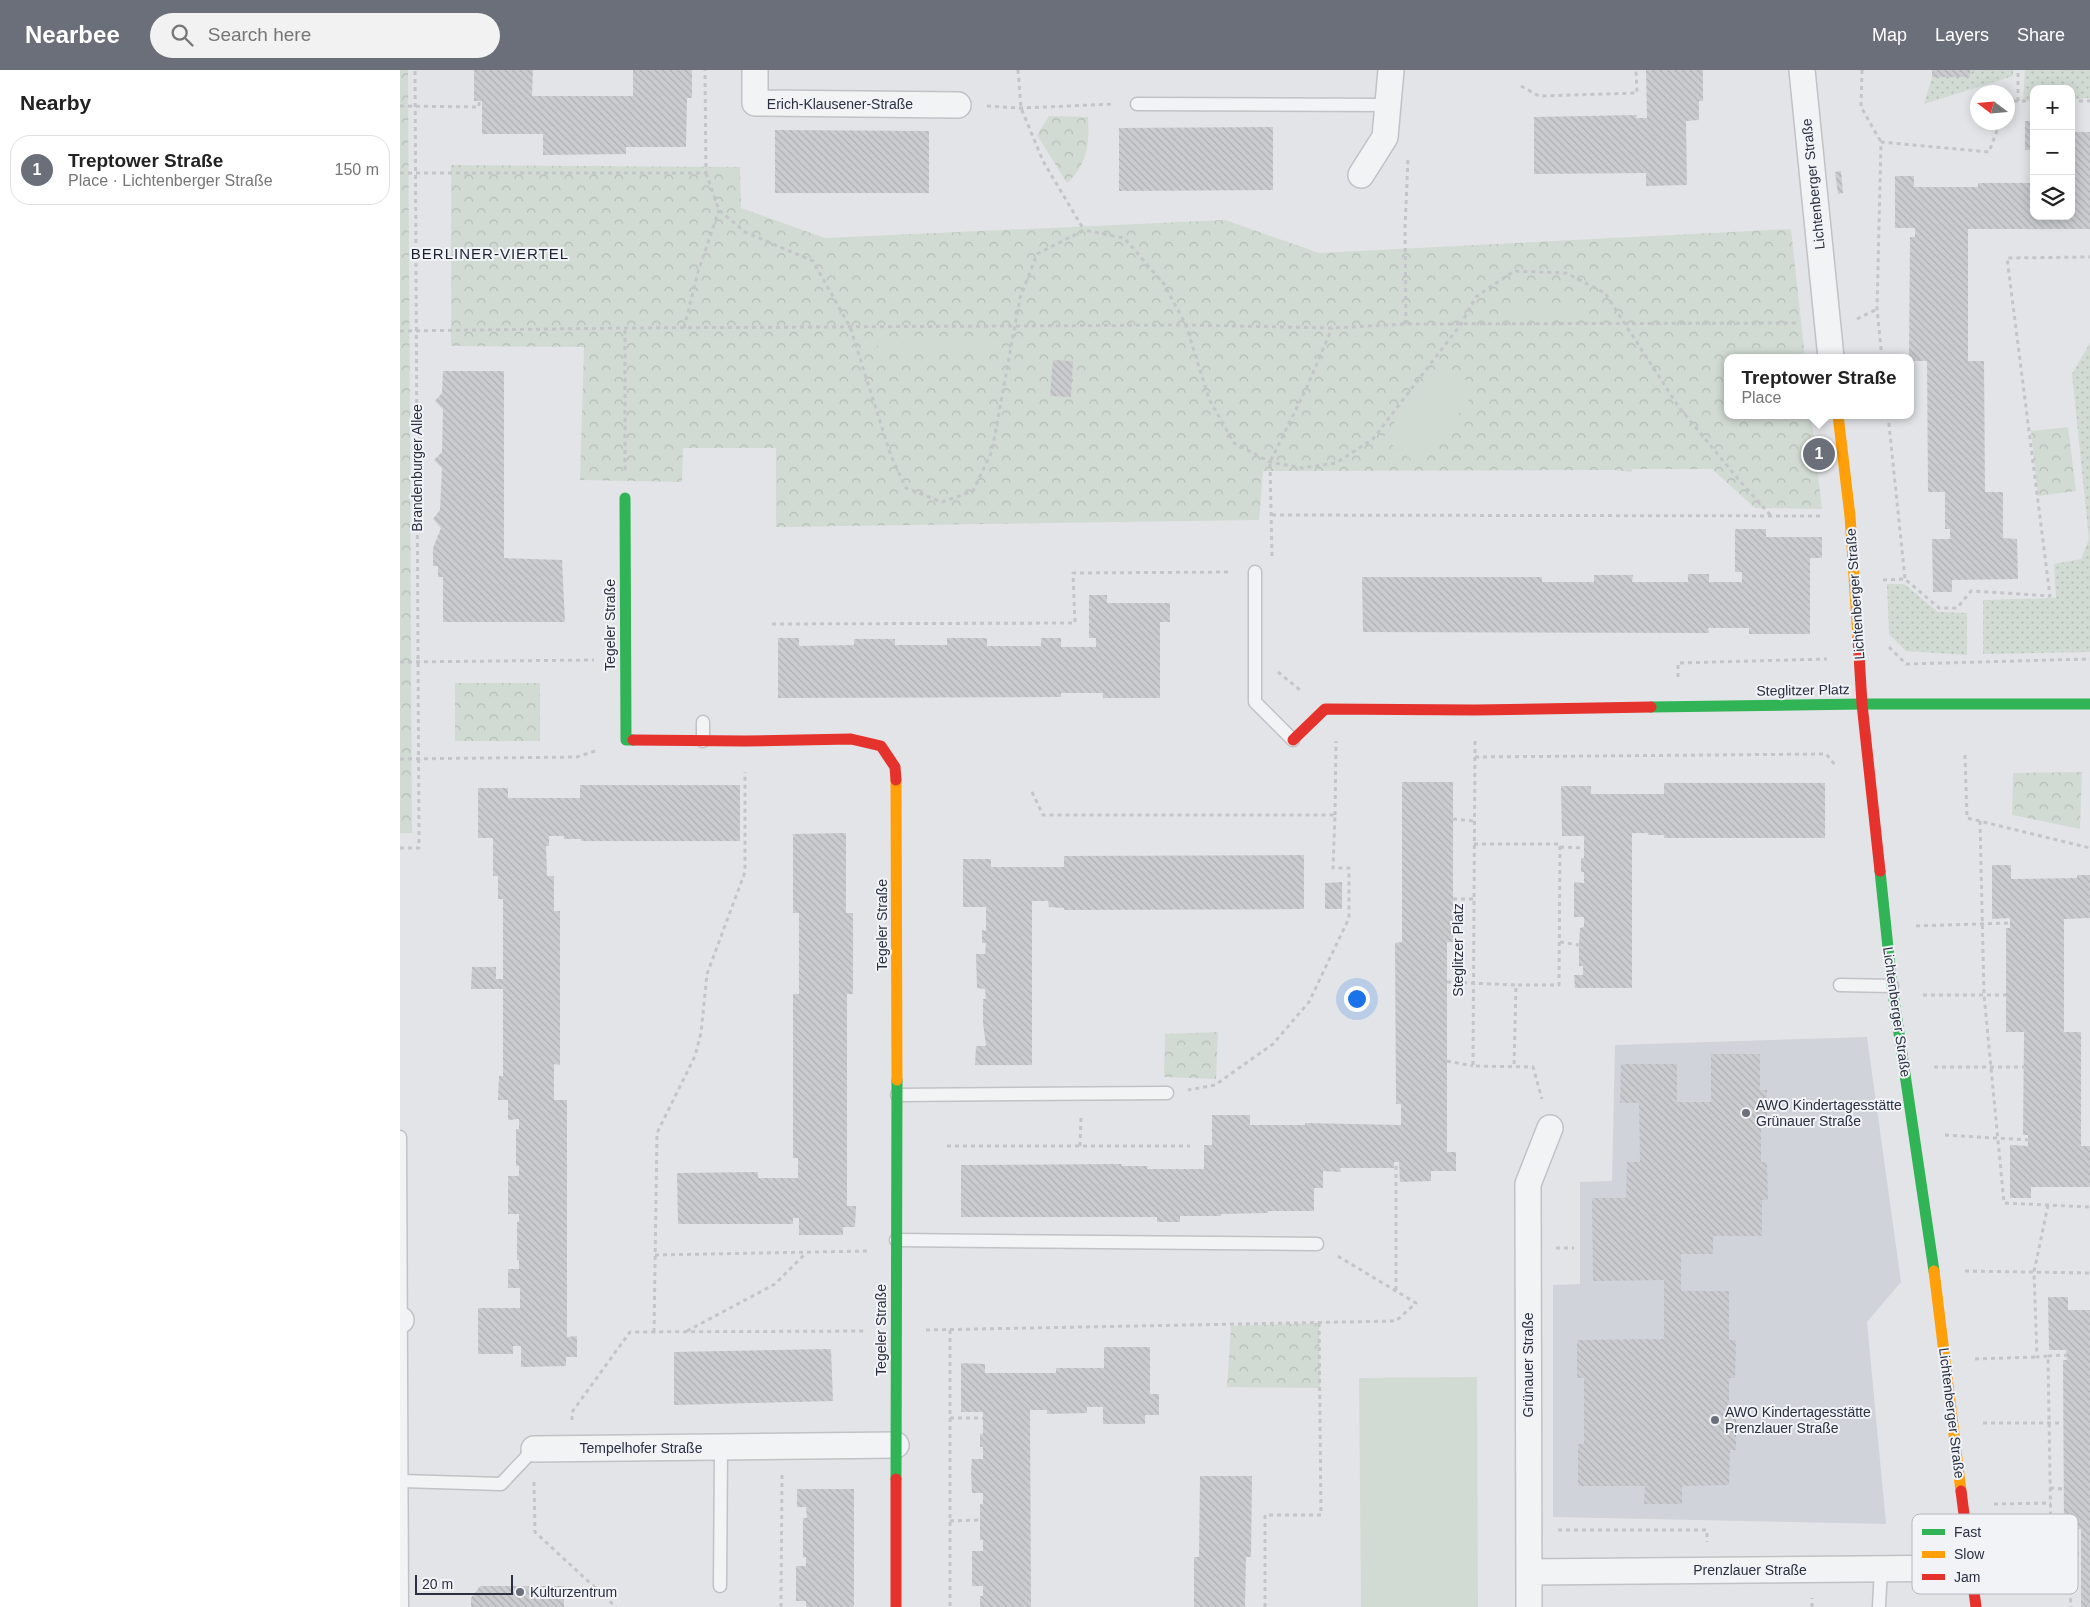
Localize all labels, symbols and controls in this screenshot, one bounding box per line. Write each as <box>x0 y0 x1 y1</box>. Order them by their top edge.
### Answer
search box <box>150 13 500 58</box>
text: Nearbee <box>25 21 120 48</box>
icon: search <box>168 21 196 49</box>
text: Search here <box>208 24 311 45</box>
text: Map <box>1872 25 1907 45</box>
text: Layers <box>1935 25 1989 45</box>
text: Share <box>2017 25 2065 45</box>
north arrow <box>1970 85 2015 130</box>
map controls <box>2030 85 2075 220</box>
button: + <box>2030 85 2075 130</box>
text: Nearby <box>20 91 91 114</box>
street label: Erich-Klausener-Straße <box>767 96 913 112</box>
street label: Lichtenberger Straße <box>1798 118 1828 250</box>
button: − <box>2030 130 2075 175</box>
text: Treptower Straße <box>68 150 223 171</box>
text: 1 <box>33 161 41 178</box>
text: 150 m <box>335 161 379 178</box>
text: Place · Lichtenberger Straße <box>68 172 273 189</box>
button: layers <box>2030 175 2075 220</box>
district label: BERLINER-VIERTEL <box>411 245 569 262</box>
popup <box>1724 354 1914 419</box>
text: Treptower Straße <box>1741 367 1897 388</box>
text: Place <box>1741 389 1781 406</box>
street label: Brandenburger Allee <box>409 404 425 532</box>
pin: 1 <box>1803 435 1835 473</box>
street label: Lichtenberger Straße <box>1842 528 1868 660</box>
street label: Tegeler Straße <box>602 579 618 671</box>
street label: Steglitzer Platz <box>1756 681 1850 699</box>
street label: Tegeler Straße <box>874 879 890 971</box>
street label: Steglitzer Platz <box>1450 903 1466 997</box>
street label: Lichtenberger Straße <box>1880 946 1914 1078</box>
your location <box>1344 986 1370 1012</box>
place label: AWO Kindertagesstätte Grünauer Straße <box>1756 1097 1902 1129</box>
marker: AWO Kindertagesstätte Grünauer Straße <box>1740 1107 1752 1119</box>
street label: Tegeler Straße <box>873 1284 889 1376</box>
street label: Grünauer Straße <box>1520 1312 1536 1418</box>
street label: Lichtenberger Straße <box>1936 1347 1968 1479</box>
place label: AWO Kindertagesstätte Prenzlauer Straße <box>1725 1404 1871 1436</box>
marker: AWO Kindertagesstätte Prenzlauer Straße <box>1709 1414 1721 1426</box>
street label: Tempelhofer Straße <box>580 1440 703 1456</box>
legend <box>1912 1514 2078 1594</box>
text: Fast <box>1954 1524 1981 1540</box>
text: Slow <box>1954 1546 1985 1562</box>
street label: Prenzlauer Straße <box>1693 1562 1807 1578</box>
text: Jam <box>1954 1569 1980 1585</box>
scale bar <box>415 1572 512 1595</box>
text: 20 m <box>422 1576 453 1592</box>
place label: Kulturzentrum <box>530 1584 617 1600</box>
marker: Kulturzentrum <box>514 1586 526 1598</box>

